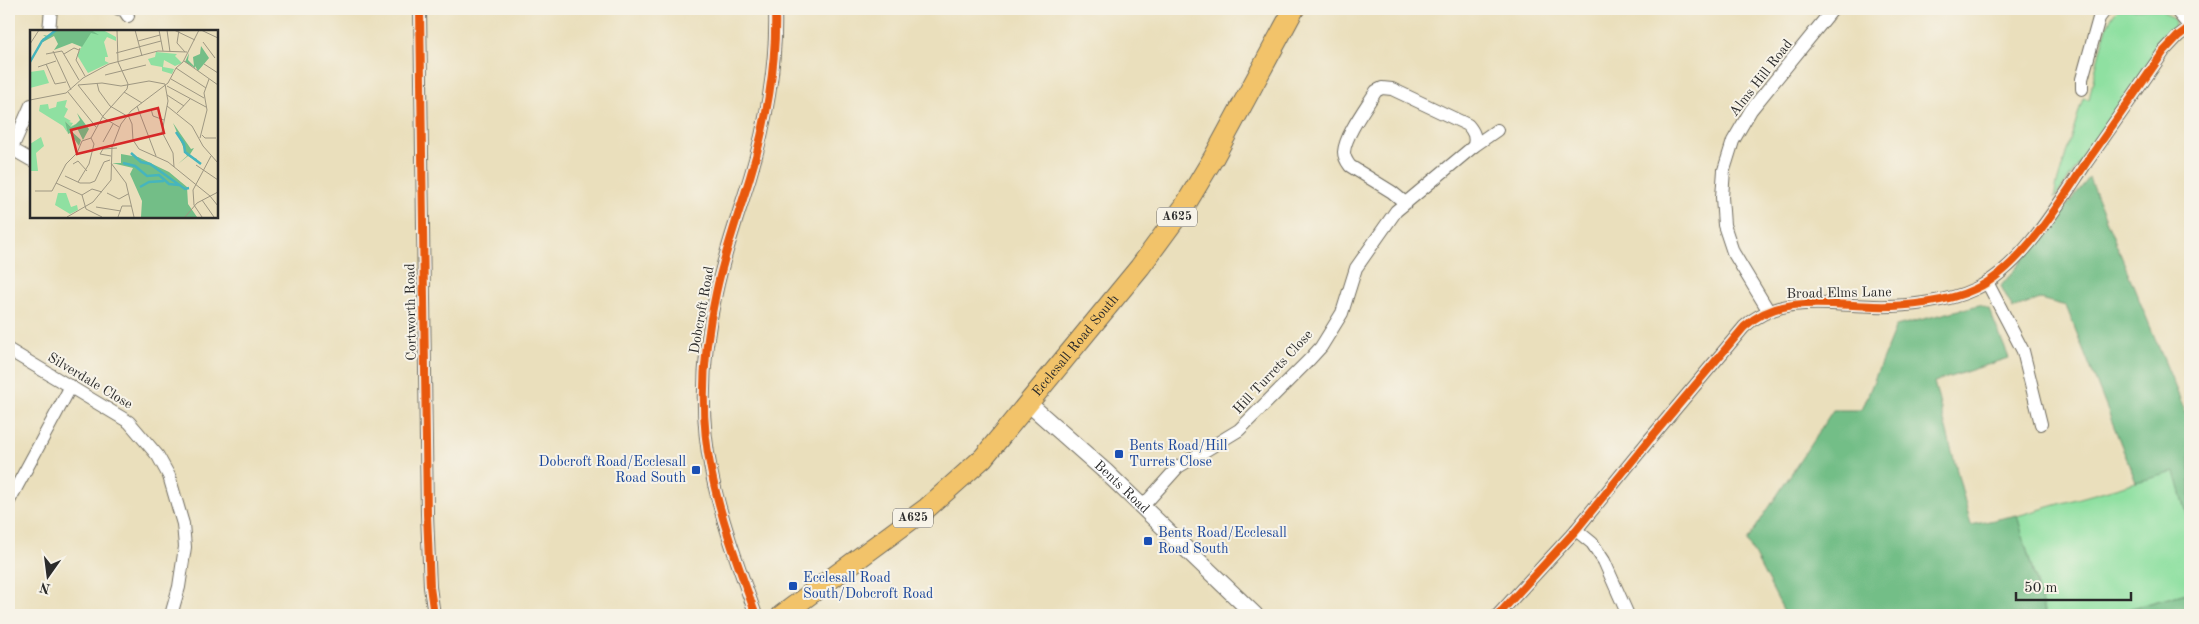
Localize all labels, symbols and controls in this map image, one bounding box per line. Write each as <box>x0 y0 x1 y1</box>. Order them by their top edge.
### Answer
inset map <box>30 30 218 218</box>
street label: Alms Hill Road <box>1727 37 1795 119</box>
road number: A625 <box>1157 208 1197 226</box>
street label: Cortworth Road <box>403 263 419 361</box>
street label: Dobcroft Road <box>687 265 717 355</box>
street label: Broad Elms Lane <box>1786 285 1892 301</box>
street label: Ecclesall Road South <box>1030 291 1122 399</box>
street label: Hill Turrets Close <box>1231 327 1315 417</box>
street label: Silverdale Close <box>45 350 135 412</box>
place label: Bents Road/Hill Turrets Close <box>1129 439 1228 469</box>
marker: Bents Road/Hill Turrets Close <box>1113 448 1125 460</box>
place label: Dobcroft Road/Ecclesall Road South <box>539 455 686 485</box>
street label: Bents Road <box>1092 458 1152 516</box>
marker: Dobcroft Road/Ecclesall Road South <box>690 464 702 476</box>
road number: A625 <box>893 508 933 528</box>
place label: Bents Road/Ecclesall Road South <box>1158 526 1287 556</box>
marker: Bents Road/Ecclesall Road South <box>1142 535 1154 547</box>
north arrow <box>22 552 72 602</box>
scale bar <box>2016 569 2132 601</box>
place label: Ecclesall Road South/Dobcroft Road <box>803 571 933 601</box>
text: N <box>38 579 52 596</box>
marker: Ecclesall Road South/Dobcroft Road <box>787 580 799 592</box>
text: 50 m <box>2024 581 2058 596</box>

